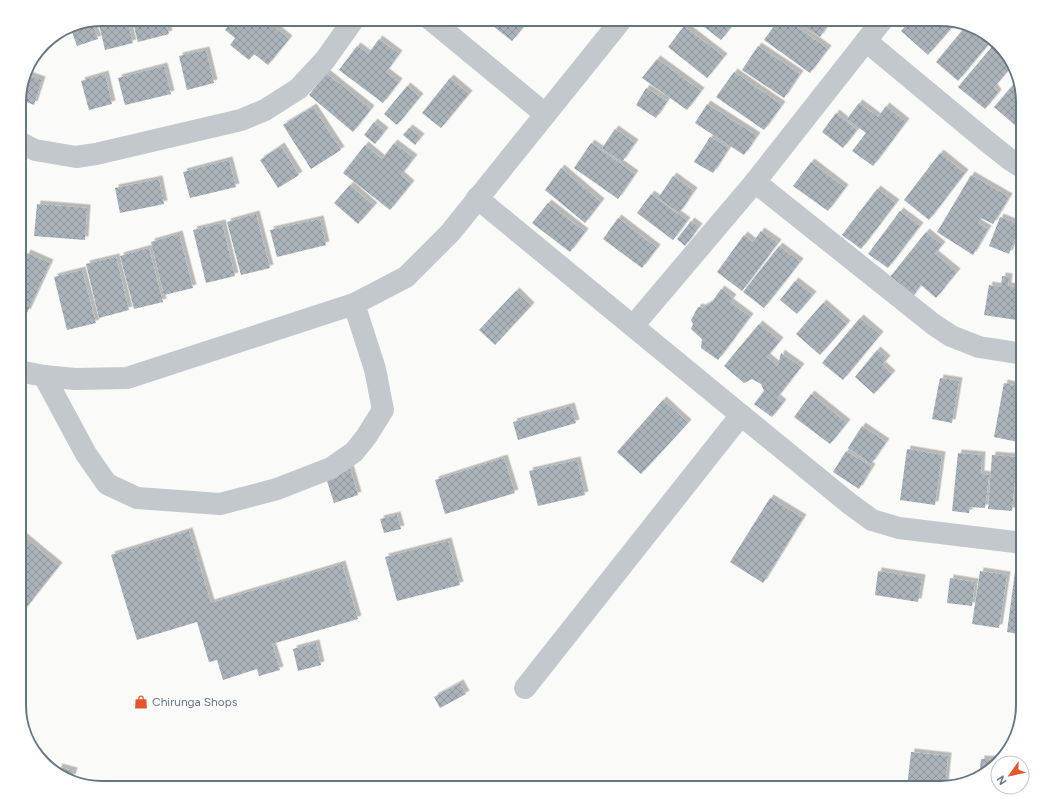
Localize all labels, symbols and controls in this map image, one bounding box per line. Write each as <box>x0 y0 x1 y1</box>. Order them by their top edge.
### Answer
shop icon: Chirunga Shops <box>133 694 149 710</box>
place label: Chirunga Shops <box>152 695 238 709</box>
north arrow <box>990 755 1030 795</box>
text: N <box>994 773 1010 787</box>

